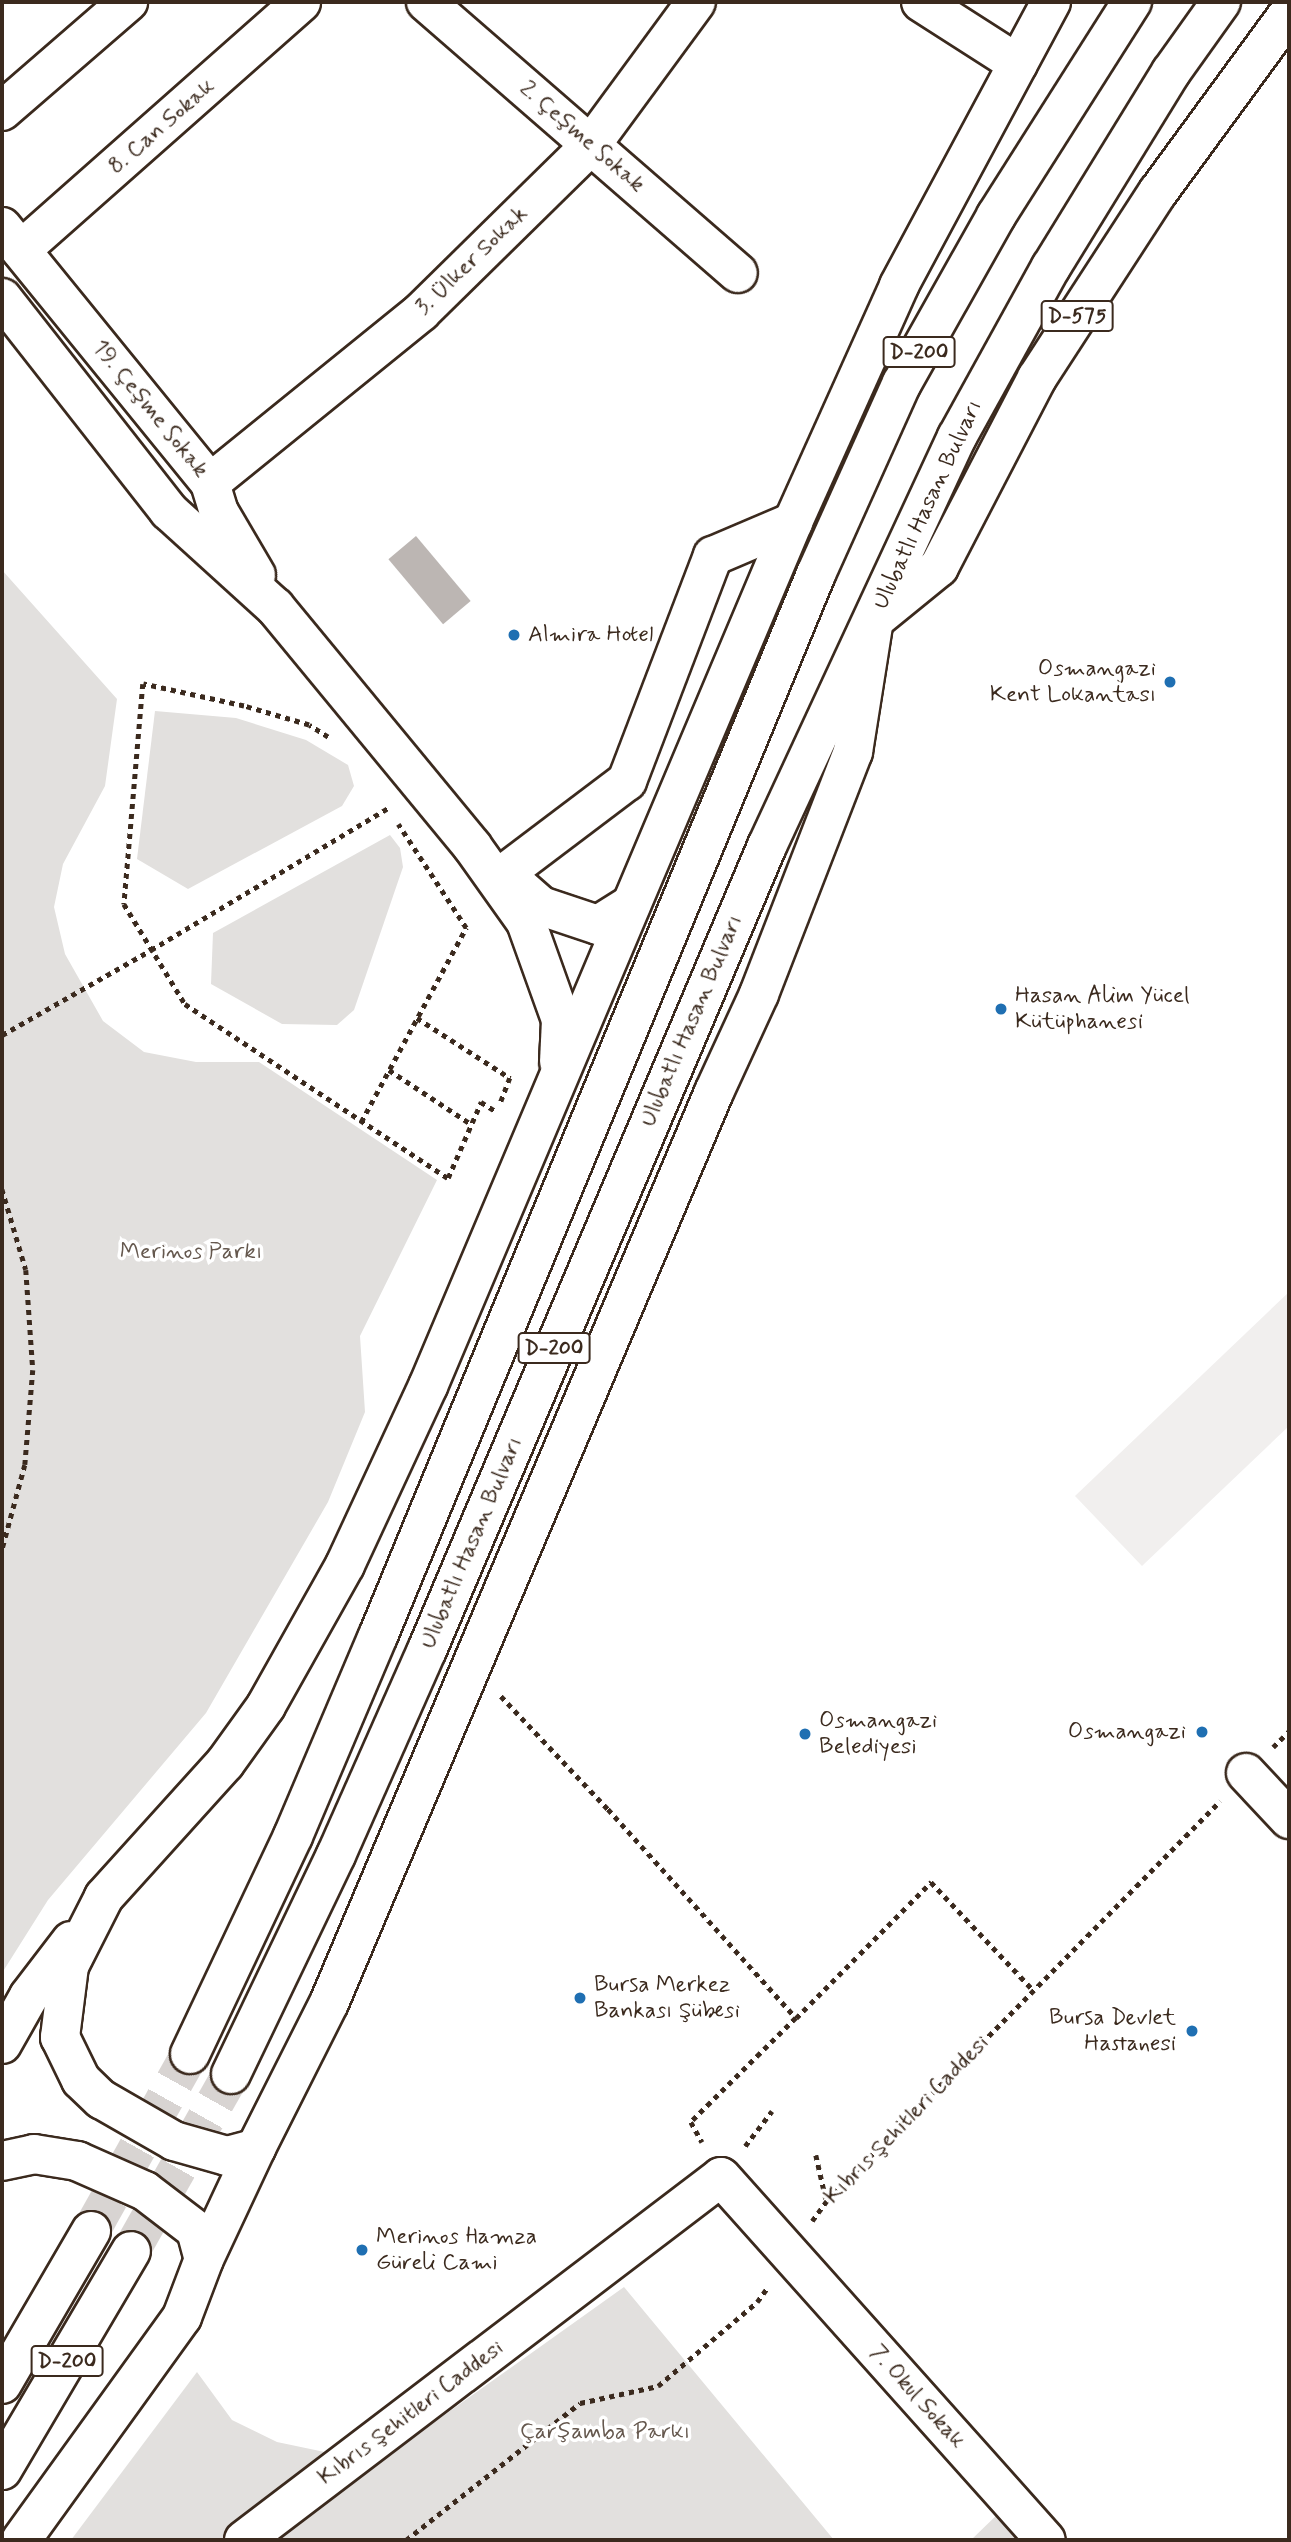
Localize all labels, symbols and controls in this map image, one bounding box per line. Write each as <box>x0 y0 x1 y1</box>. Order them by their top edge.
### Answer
street label: 8. Can Sokak <box>104 74 220 180</box>
street label: 2. Çeşme Sokak <box>514 75 650 199</box>
street label: 3. Ülker Sokak <box>411 201 533 321</box>
road number: D-575 <box>1040 298 1114 334</box>
street label: 19. Çeşme Sokak <box>86 334 214 484</box>
road number: D-200 <box>882 334 956 370</box>
street label: Ulubatlı Hasan Bulvarı <box>868 397 988 613</box>
place label: Almira Hotel <box>528 621 653 649</box>
marker: Almira Hotel <box>506 627 522 643</box>
place label: Osmangazi Kent Lokantası <box>990 655 1156 709</box>
marker: Osmangazi Kent Lokantası <box>1162 674 1178 690</box>
street label: Ulubatlı Hasan Bulvarı <box>635 912 749 1130</box>
place label: Hasan Alim Yücel Kütüphanesi <box>1015 982 1192 1036</box>
marker: Hasan Alim Yücel Kütüphanesi <box>993 1001 1009 1017</box>
park label: Merinos Parkı <box>121 1238 261 1266</box>
road number: D-200 <box>517 1330 591 1366</box>
street label: Ulubatlı Hasan Bulvarı <box>415 1434 529 1652</box>
place label: Osmangazi Belediyesi <box>819 1707 937 1761</box>
place label: Osmangazi <box>1068 1718 1186 1746</box>
marker: Osmangazi <box>1192 1722 1212 1742</box>
marker: Osmangazi Belediyesi <box>797 1726 813 1742</box>
place label: Bursa Merkez Bankası Şübesi <box>594 1971 740 2025</box>
marker: Bursa Merkez Bankası Şübesi <box>572 1990 588 2006</box>
place label: Bursa Devlet Hastanesi <box>1048 2004 1176 2058</box>
marker: Bursa Devlet Hastanesi <box>1182 2021 1202 2041</box>
street label: Kıbrıs Şehitleri Caddesi <box>817 2028 997 2212</box>
place label: Merinos Hamza Güreli Cami <box>376 2223 537 2277</box>
marker: Merinos Hamza Güreli Cami <box>354 2242 370 2258</box>
street label: Kıbrıs Şehitleri Caddesi <box>311 2333 511 2493</box>
street label: 7. Okul Sokak <box>863 2339 971 2455</box>
road number: D-200 <box>30 2344 104 2378</box>
park label: Çarşamba Parkı <box>523 2418 687 2446</box>

